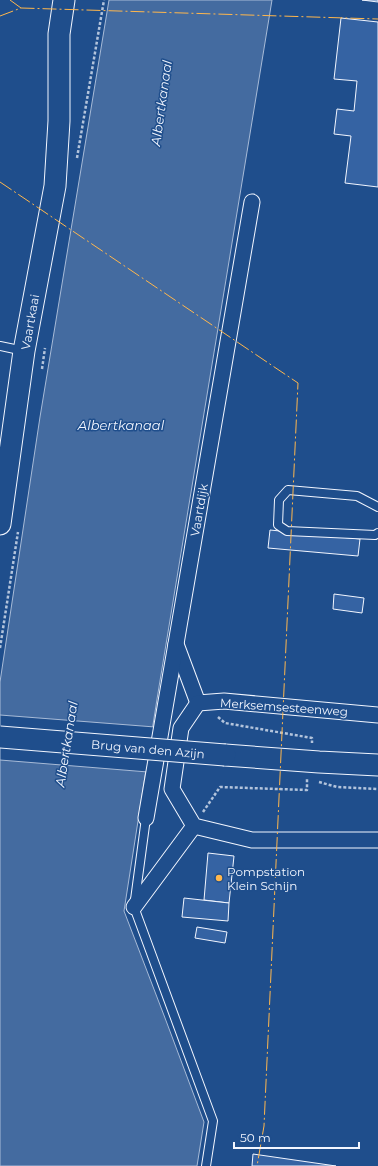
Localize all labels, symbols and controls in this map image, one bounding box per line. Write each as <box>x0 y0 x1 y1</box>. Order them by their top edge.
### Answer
water label: Albertkanaal <box>147 59 175 148</box>
street label: Vaartkaai <box>18 293 42 351</box>
water label: Albertkanaal <box>77 417 165 433</box>
street label: Vaartdijk <box>187 482 211 538</box>
street label: Merksemsesteenweg <box>220 695 348 719</box>
water label: Albertkanaal <box>51 700 81 789</box>
street label: Brug van den Azijn <box>91 737 205 761</box>
place label: Pompstation Klein Schijn <box>227 864 305 893</box>
marker: Pompstation Klein Schijn <box>214 873 224 883</box>
scale bar <box>234 1124 359 1150</box>
text: 50 m <box>240 1130 271 1145</box>

